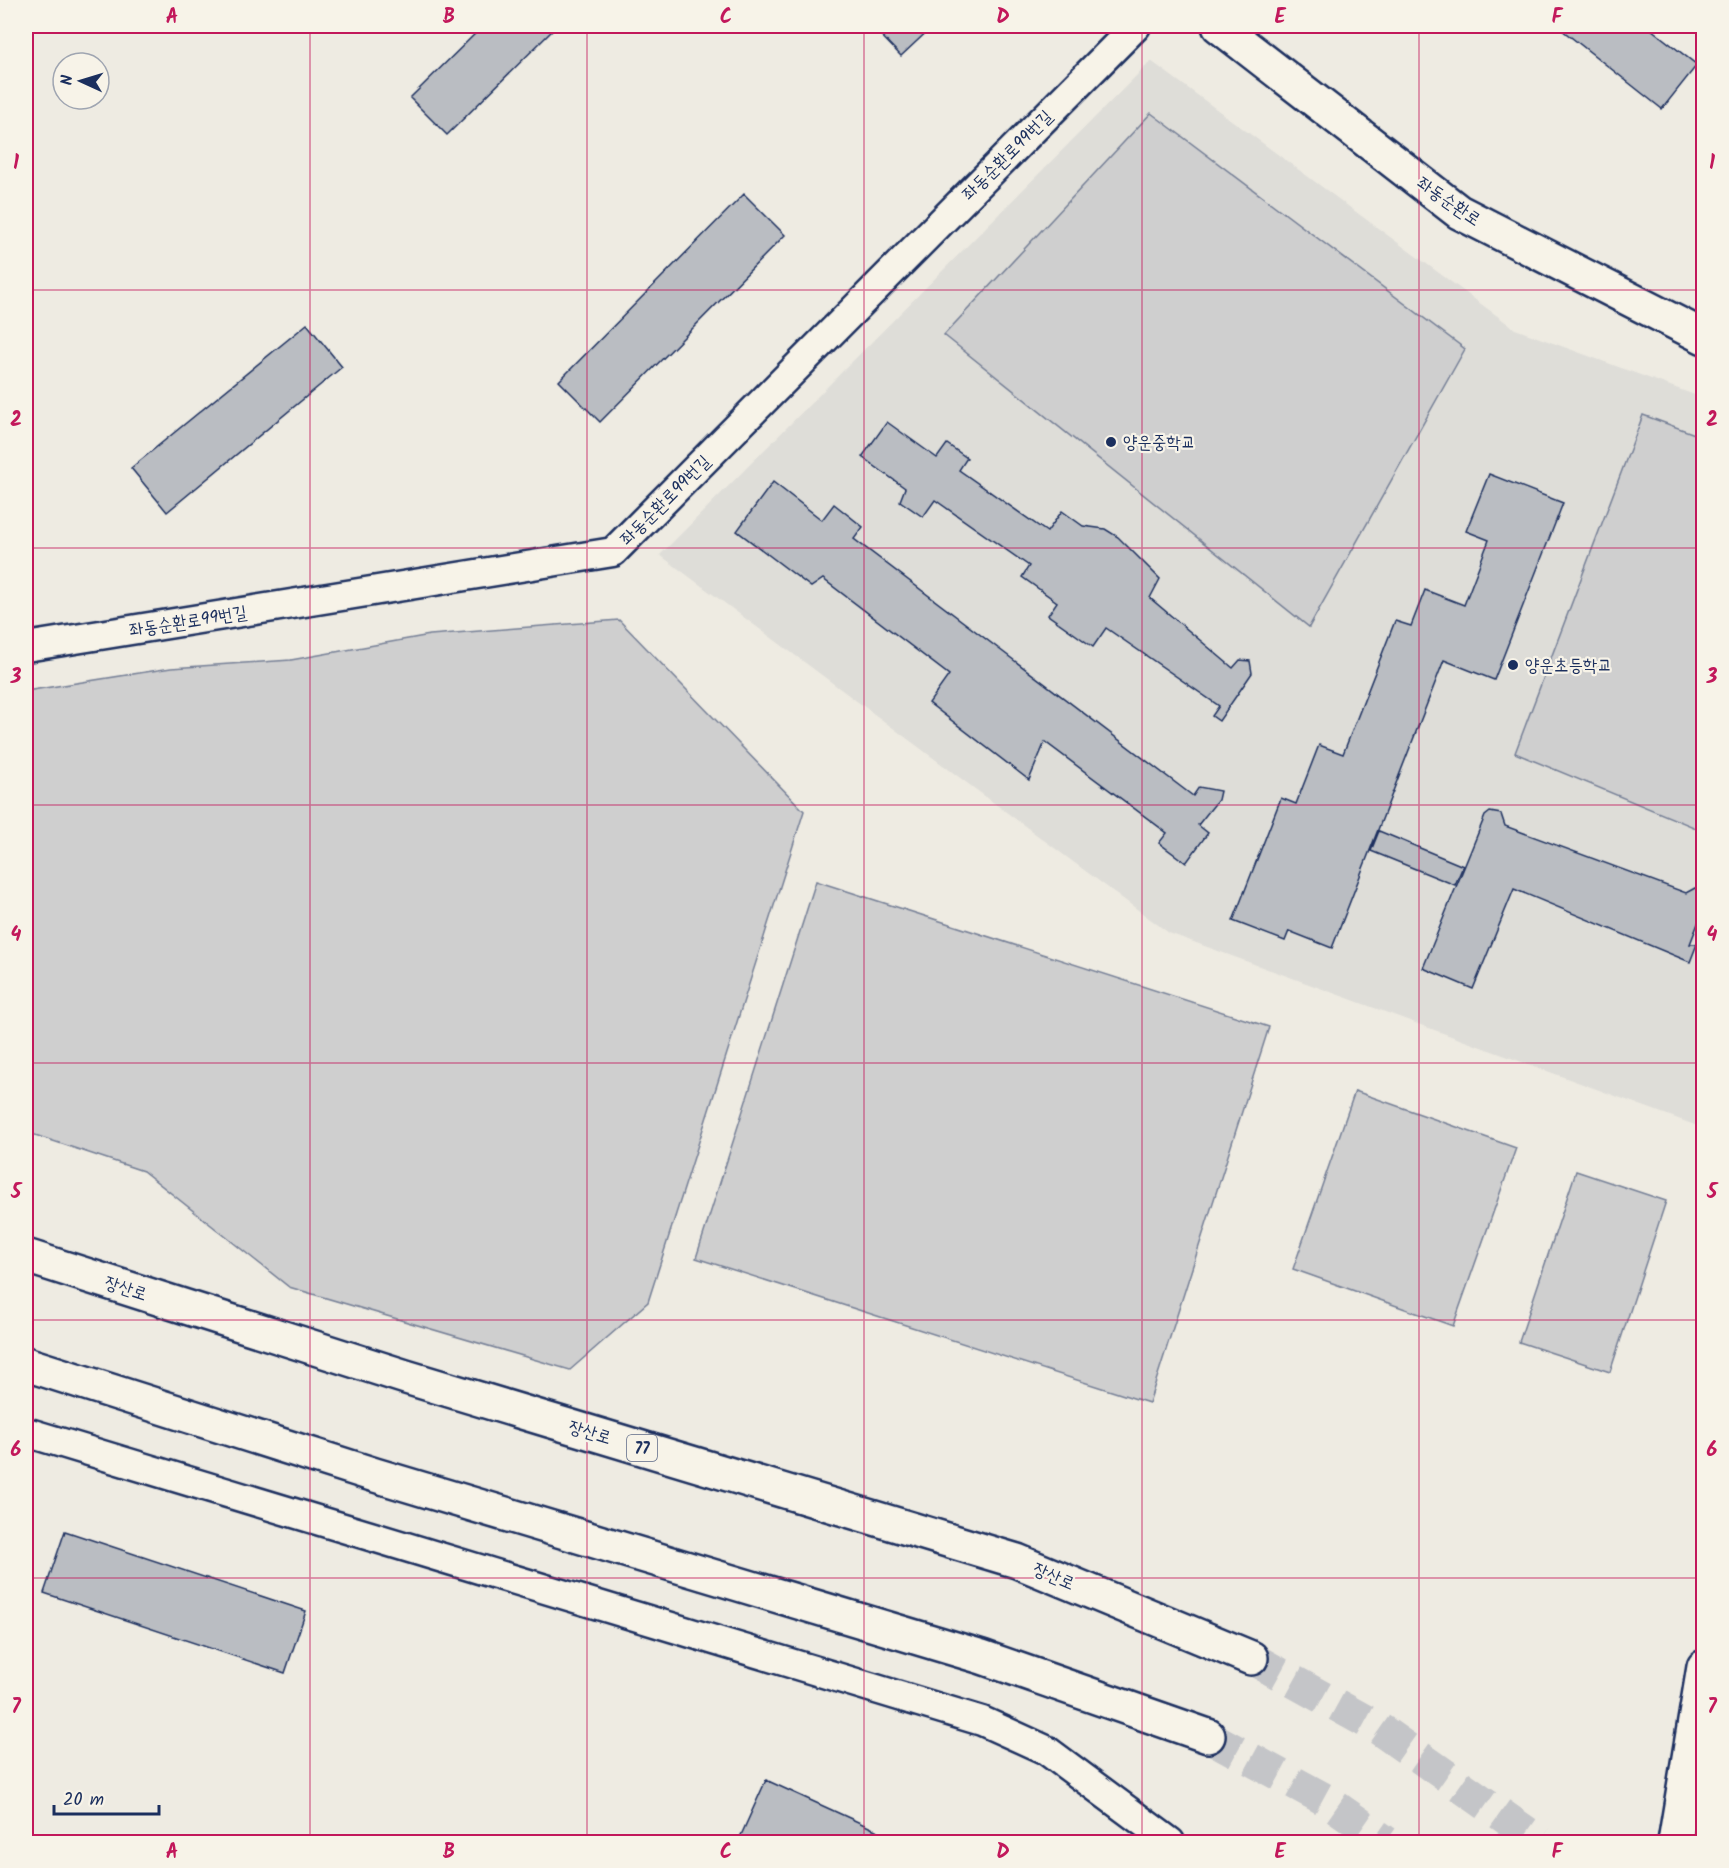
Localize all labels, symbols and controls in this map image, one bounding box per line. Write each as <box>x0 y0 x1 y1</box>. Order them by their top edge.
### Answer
text: A <box>166 2 178 34</box>
text: B <box>443 2 455 34</box>
text: C <box>720 2 732 34</box>
text: D <box>996 2 1010 34</box>
text: E <box>1274 2 1286 34</box>
text: F <box>1552 2 1564 34</box>
north arrow <box>51 51 111 111</box>
text: N <box>55 74 80 86</box>
street label: 좌동순환로99번길 <box>956 103 1061 208</box>
text: 1 <box>13 148 19 180</box>
text: 1 <box>1709 148 1715 180</box>
street label: 좌동순환로 <box>1410 170 1486 235</box>
text: 2 <box>10 405 22 437</box>
text: 2 <box>1706 405 1718 437</box>
place label: 양운중학교 <box>1123 429 1195 458</box>
marker: 양운중학교 <box>1104 435 1118 449</box>
street label: 좌동순환로99번길 <box>614 448 719 553</box>
street label: 좌동순환로99번길 <box>127 599 250 646</box>
place label: 양운초등학교 <box>1525 652 1612 681</box>
marker: 양운초등학교 <box>1506 658 1520 672</box>
text: 3 <box>10 662 22 694</box>
text: 3 <box>1706 662 1718 694</box>
text: 4 <box>11 920 22 952</box>
text: 4 <box>1707 920 1718 952</box>
text: 5 <box>10 1177 23 1209</box>
text: 5 <box>1706 1177 1719 1209</box>
street label: 장산로 <box>100 1269 151 1310</box>
street label: 장산로 <box>565 1413 615 1454</box>
text: 6 <box>11 1435 22 1467</box>
road number: 77 <box>627 1435 657 1461</box>
text: 6 <box>1707 1435 1718 1467</box>
street label: 장산로 <box>1028 1556 1079 1599</box>
text: 7 <box>11 1692 21 1724</box>
text: 7 <box>1707 1692 1717 1724</box>
scale bar <box>54 1778 159 1816</box>
text: 20 m <box>63 1786 104 1815</box>
text: A <box>166 1837 178 1868</box>
text: B <box>443 1837 455 1868</box>
text: C <box>720 1837 732 1868</box>
text: D <box>996 1837 1010 1868</box>
text: E <box>1274 1837 1286 1868</box>
text: F <box>1552 1837 1564 1868</box>

